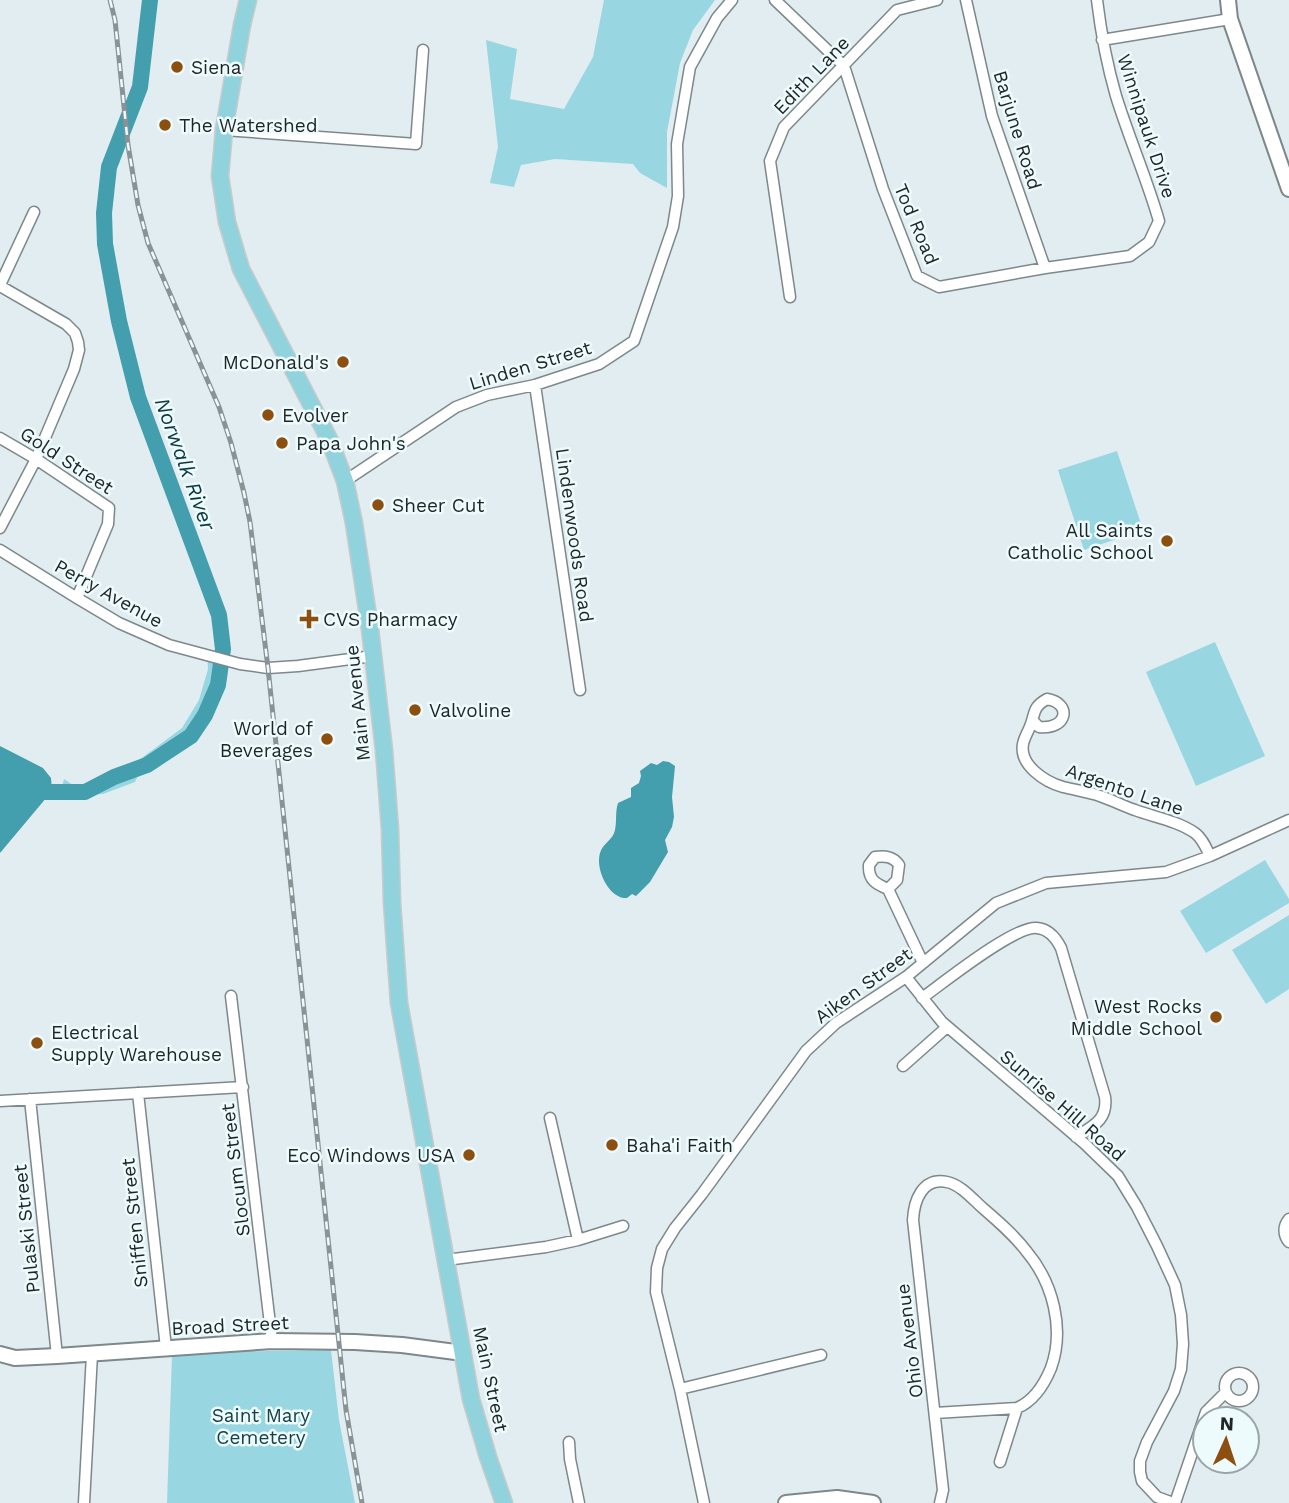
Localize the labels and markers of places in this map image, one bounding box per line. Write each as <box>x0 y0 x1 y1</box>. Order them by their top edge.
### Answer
place label: Siena <box>191 56 242 79</box>
marker: Siena <box>169 59 185 75</box>
place label: The Watershed <box>179 114 318 137</box>
marker: The Watershed <box>157 117 173 133</box>
place label: McDonald's <box>223 351 329 374</box>
marker: McDonald's <box>335 354 351 370</box>
place label: Evolver <box>282 404 349 427</box>
marker: Evolver <box>260 407 276 423</box>
place label: Papa John's <box>296 432 406 455</box>
marker: Papa John's <box>274 435 290 451</box>
place label: Sheer Cut <box>392 494 484 517</box>
marker: Sheer Cut <box>370 497 386 513</box>
place label: All Saints Catholic School <box>1007 519 1153 564</box>
marker: All Saints Catholic School <box>1159 533 1175 549</box>
place label: CVS Pharmacy <box>323 608 458 631</box>
marker: CVS Pharmacy <box>301 611 317 627</box>
place label: Valvoline <box>429 699 511 722</box>
marker: Valvoline <box>407 702 423 718</box>
place label: World of Beverages <box>220 717 314 762</box>
marker: World of Beverages <box>319 731 335 747</box>
place label: West Rocks Middle School <box>1070 995 1202 1040</box>
marker: West Rocks Middle School <box>1208 1009 1224 1025</box>
place label: Electrical Supply Warehouse <box>51 1021 222 1066</box>
marker: Electrical Supply Warehouse <box>29 1035 45 1051</box>
place label: Baha'i Faith <box>626 1134 733 1157</box>
marker: Baha'i Faith <box>604 1137 620 1153</box>
place label: Eco Windows USA <box>287 1144 455 1167</box>
marker: Eco Windows USA <box>461 1147 477 1163</box>

